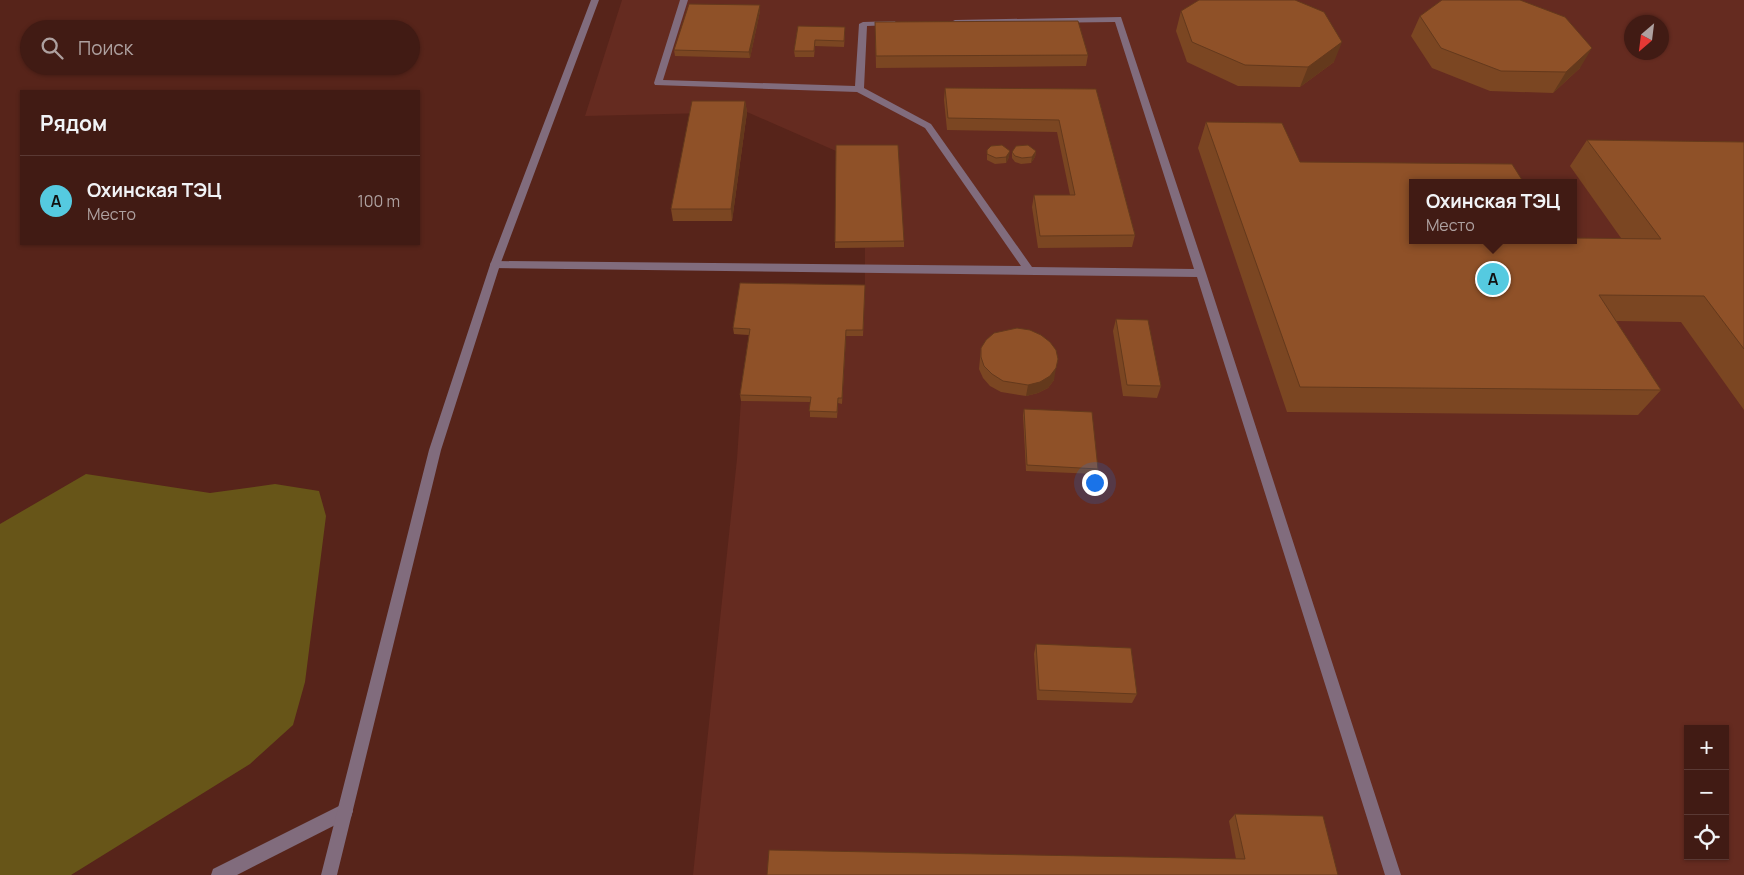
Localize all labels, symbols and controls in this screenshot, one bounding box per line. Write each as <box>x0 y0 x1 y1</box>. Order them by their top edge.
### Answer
north arrow <box>1624 15 1669 60</box>
search box <box>20 20 420 75</box>
icon: search <box>38 34 66 62</box>
text: Поиск <box>78 35 133 61</box>
text: Рядом <box>40 109 107 137</box>
text: Охинская ТЭЦ <box>87 177 221 203</box>
popup <box>1409 179 1577 244</box>
text: Охинская ТЭЦ <box>1426 188 1560 214</box>
text: A <box>51 190 61 212</box>
text: 100 m <box>357 190 400 212</box>
text: Место <box>87 203 136 225</box>
text: Место <box>1426 214 1475 236</box>
pin: A <box>1477 260 1509 298</box>
your location <box>1082 470 1108 496</box>
map controls <box>1684 725 1729 860</box>
button: + <box>1684 725 1729 770</box>
button: − <box>1684 770 1729 815</box>
button: locate <box>1684 815 1729 860</box>

